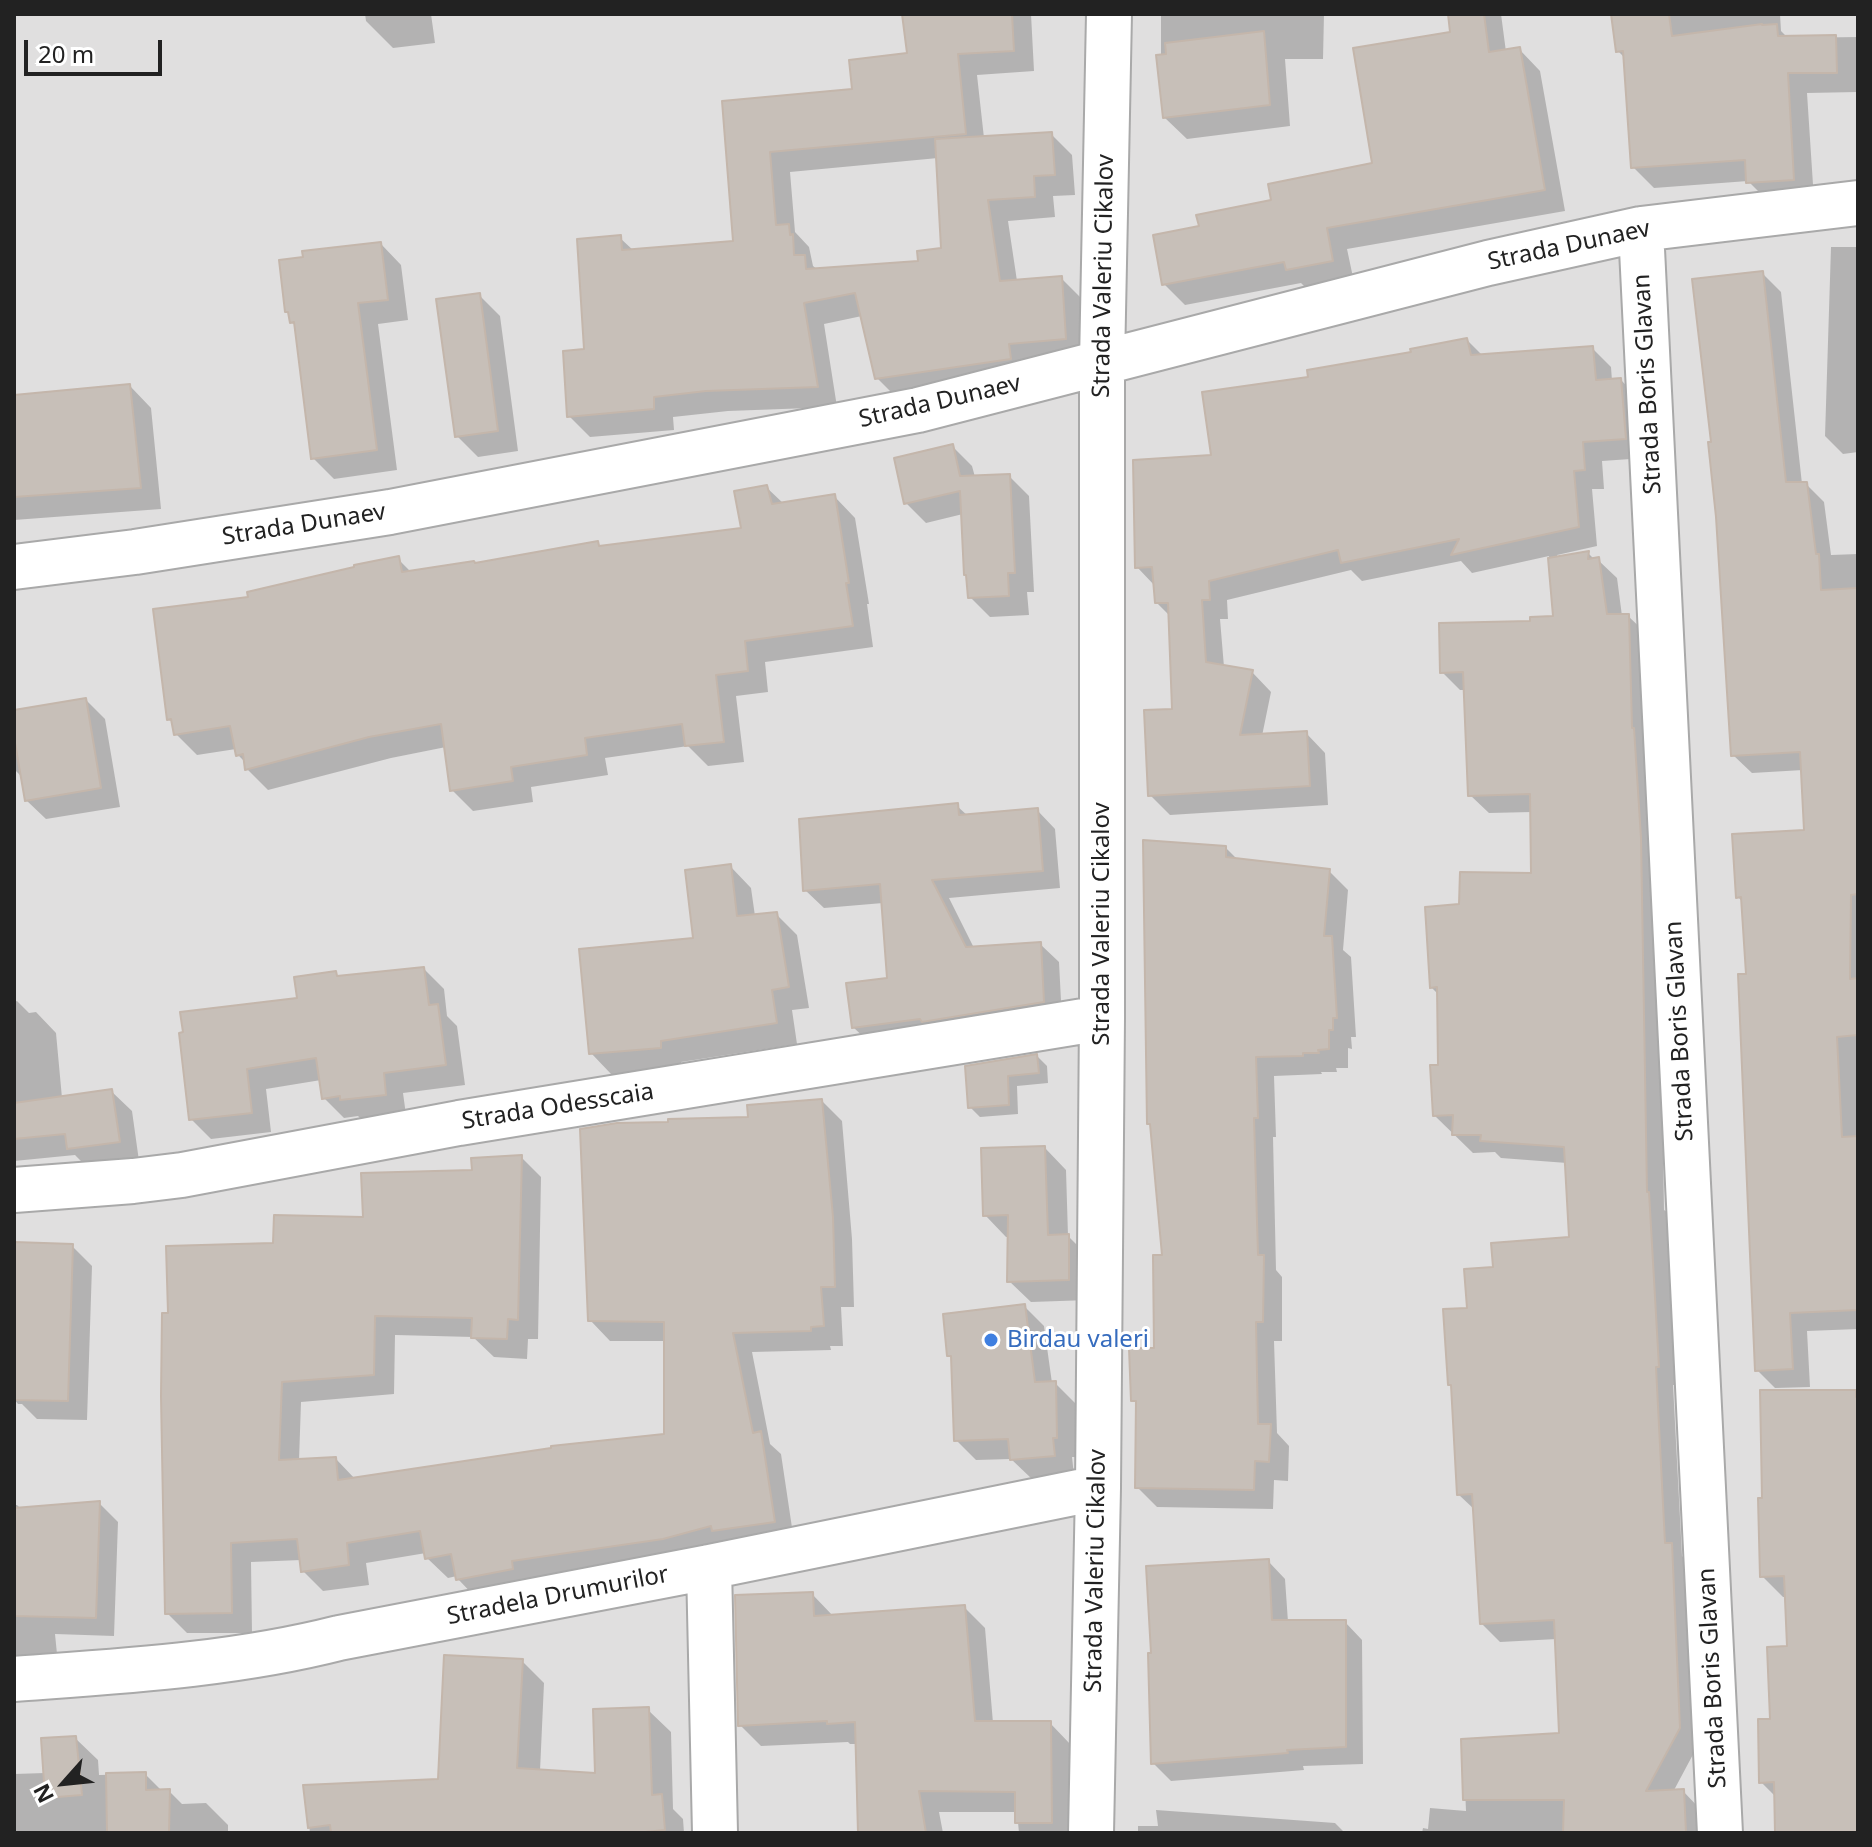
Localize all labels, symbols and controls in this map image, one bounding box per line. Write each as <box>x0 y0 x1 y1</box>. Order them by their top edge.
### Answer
scale bar <box>28 24 166 74</box>
text: 20 m <box>38 37 94 70</box>
street label: Strada Valeriu Cikalov <box>1087 154 1121 398</box>
street label: Strada Dunaev <box>1485 215 1653 277</box>
street label: Strada Boris Glavan <box>1628 273 1668 495</box>
street label: Strada Dunaev <box>856 369 1024 435</box>
street label: Strada Dunaev <box>220 498 388 552</box>
street label: Strada Valeriu Cikalov <box>1088 802 1116 1046</box>
street label: Strada Boris Glavan <box>1660 920 1700 1142</box>
street label: Strada Odesscaia <box>460 1078 656 1136</box>
place label: Birdau valeri <box>1007 1326 1149 1354</box>
marker: Birdau valeri <box>982 1331 1000 1349</box>
street label: Strada Valeriu Cikalov <box>1079 1449 1113 1693</box>
street label: Stradela Drumurilor <box>445 1560 671 1632</box>
street label: Strada Boris Glavan <box>1693 1567 1733 1789</box>
north arrow <box>24 1743 104 1823</box>
text: N <box>25 1779 60 1809</box>

